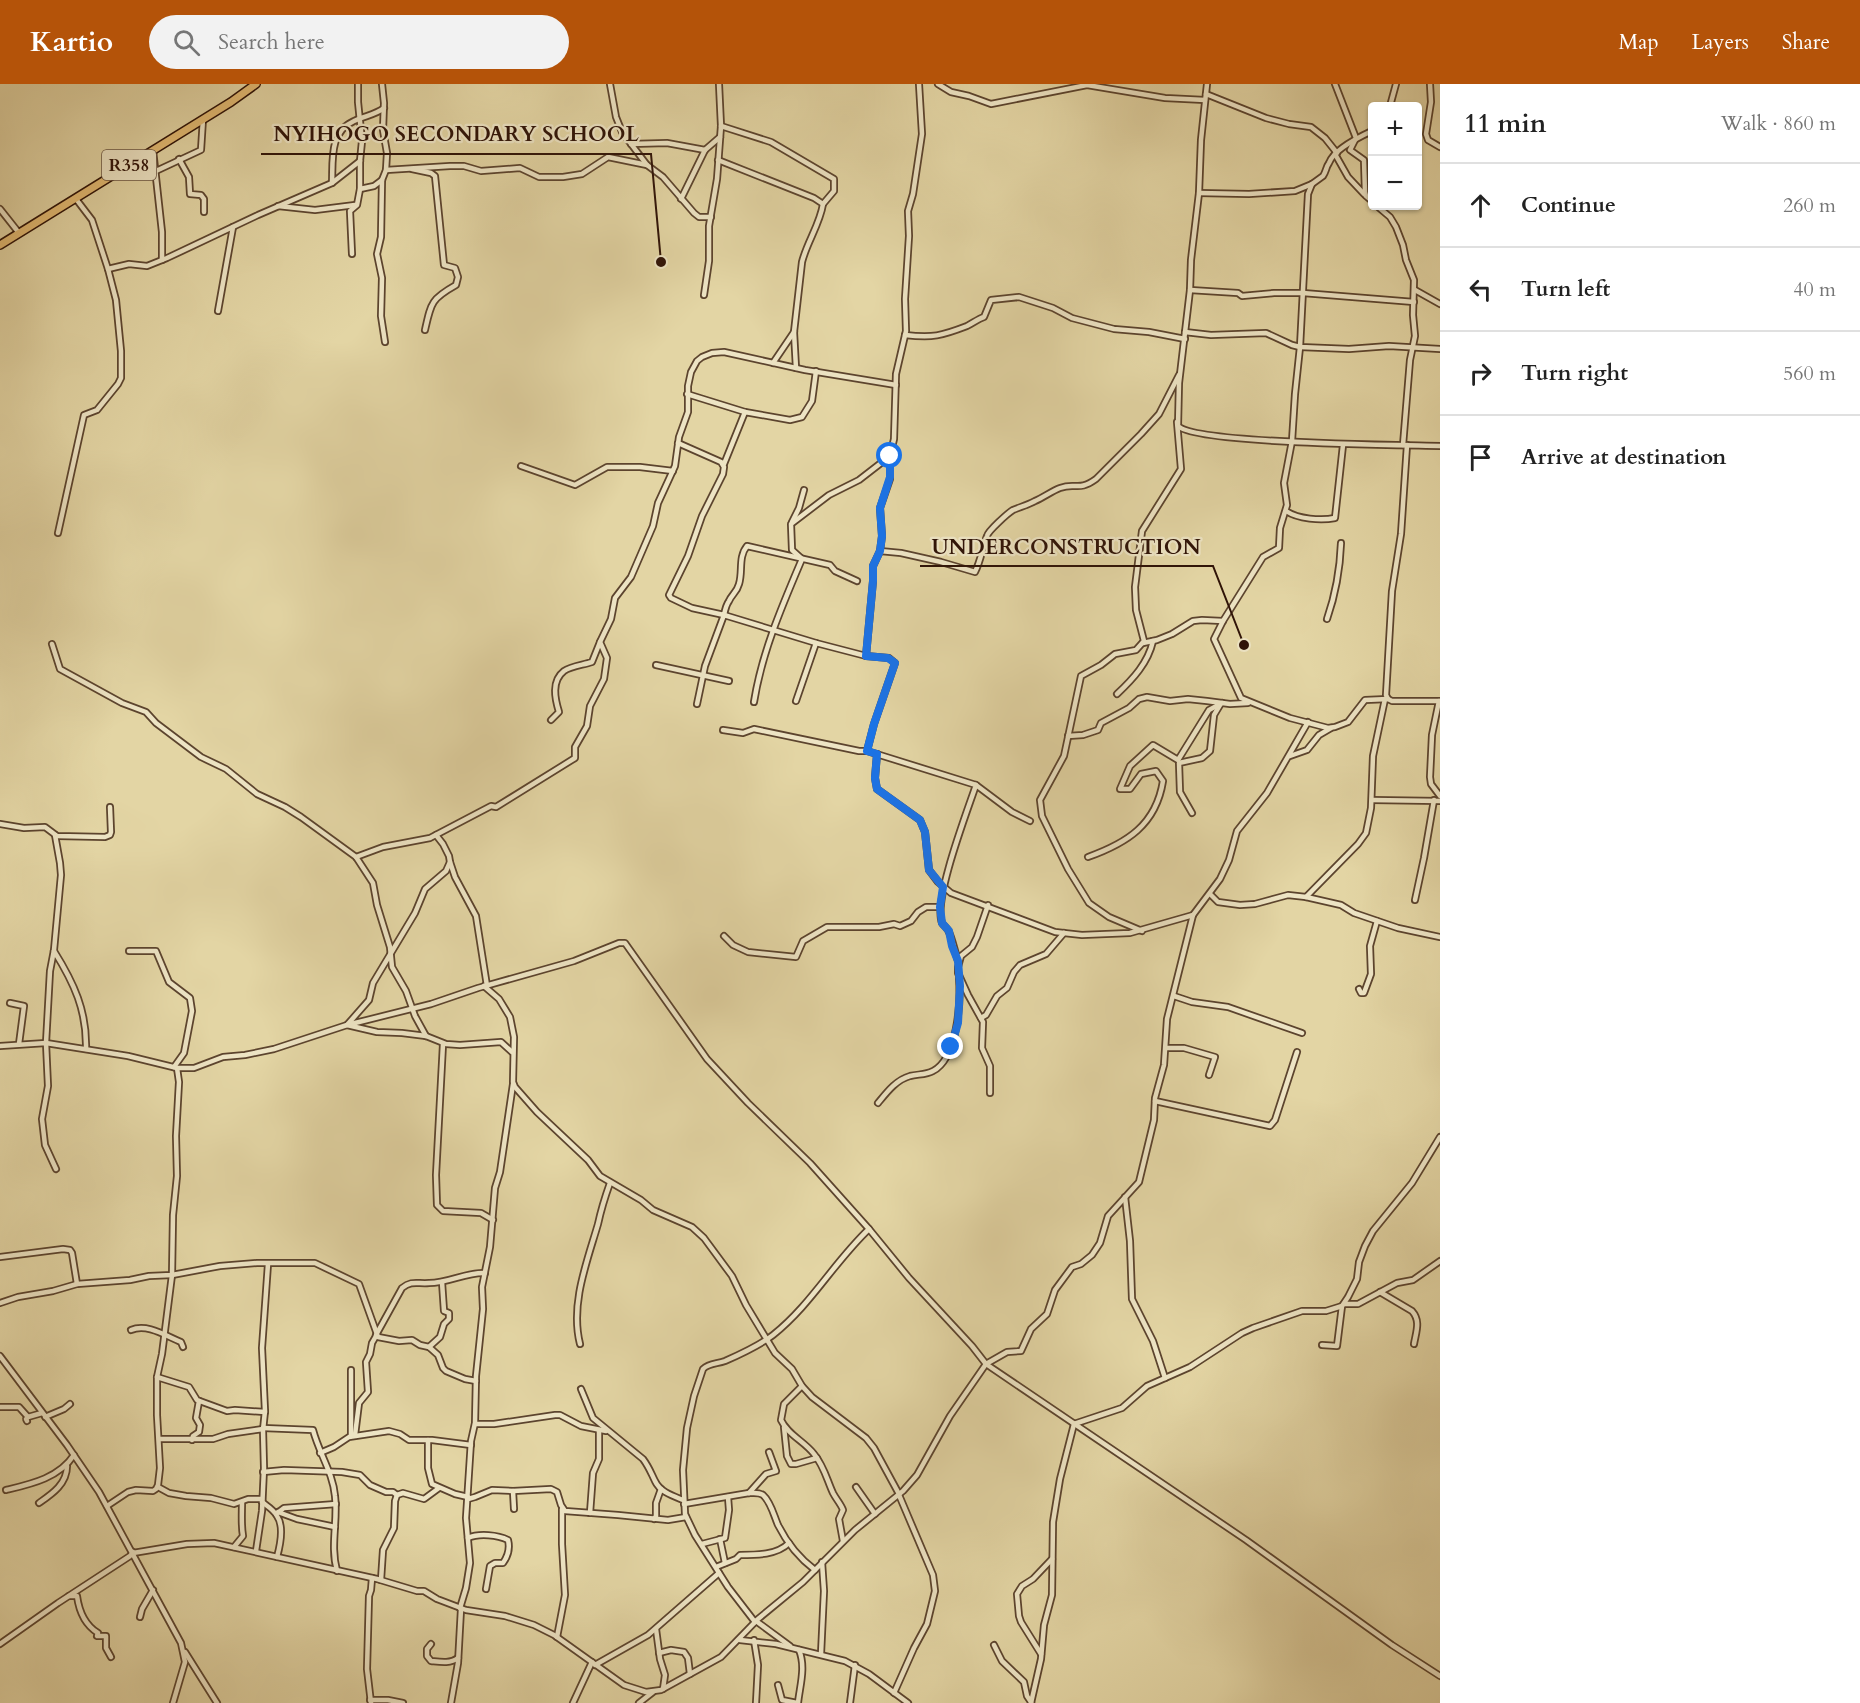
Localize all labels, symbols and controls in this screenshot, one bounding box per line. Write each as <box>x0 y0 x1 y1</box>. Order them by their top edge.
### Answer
search box <box>149 15 569 69</box>
text: Kartio <box>30 23 113 61</box>
icon: search <box>170 26 203 59</box>
text: Search here <box>218 27 325 57</box>
text: Map <box>1619 28 1659 57</box>
text: Layers <box>1692 28 1749 57</box>
text: Share <box>1782 28 1830 57</box>
map controls <box>1368 102 1422 210</box>
button: + <box>1368 102 1422 156</box>
text: 11 min <box>1464 106 1547 141</box>
text: Walk · 860 m <box>1721 110 1836 137</box>
callout: NYIHOGO SECONDARY SCHOOL <box>261 115 651 154</box>
text: NYIHOGO SECONDARY SCHOOL <box>273 120 640 149</box>
road number: R358 <box>102 150 156 180</box>
button: − <box>1368 156 1422 210</box>
icon: ahead <box>1464 189 1497 222</box>
text: Continue <box>1521 190 1616 220</box>
text: 260 m <box>1783 192 1836 219</box>
icon: left <box>1464 273 1497 306</box>
text: Turn left <box>1521 274 1610 304</box>
text: 40 m <box>1793 276 1836 303</box>
icon: right <box>1464 357 1497 390</box>
text: Turn right <box>1521 358 1628 388</box>
text: 560 m <box>1783 360 1836 387</box>
icon: arrive <box>1464 441 1497 474</box>
route start <box>876 442 902 468</box>
text: Arrive at destination <box>1521 442 1726 472</box>
callout: UNDERCONSTRUCTION <box>920 527 1213 566</box>
text: UNDERCONSTRUCTION <box>931 533 1201 562</box>
route end <box>937 1033 963 1059</box>

